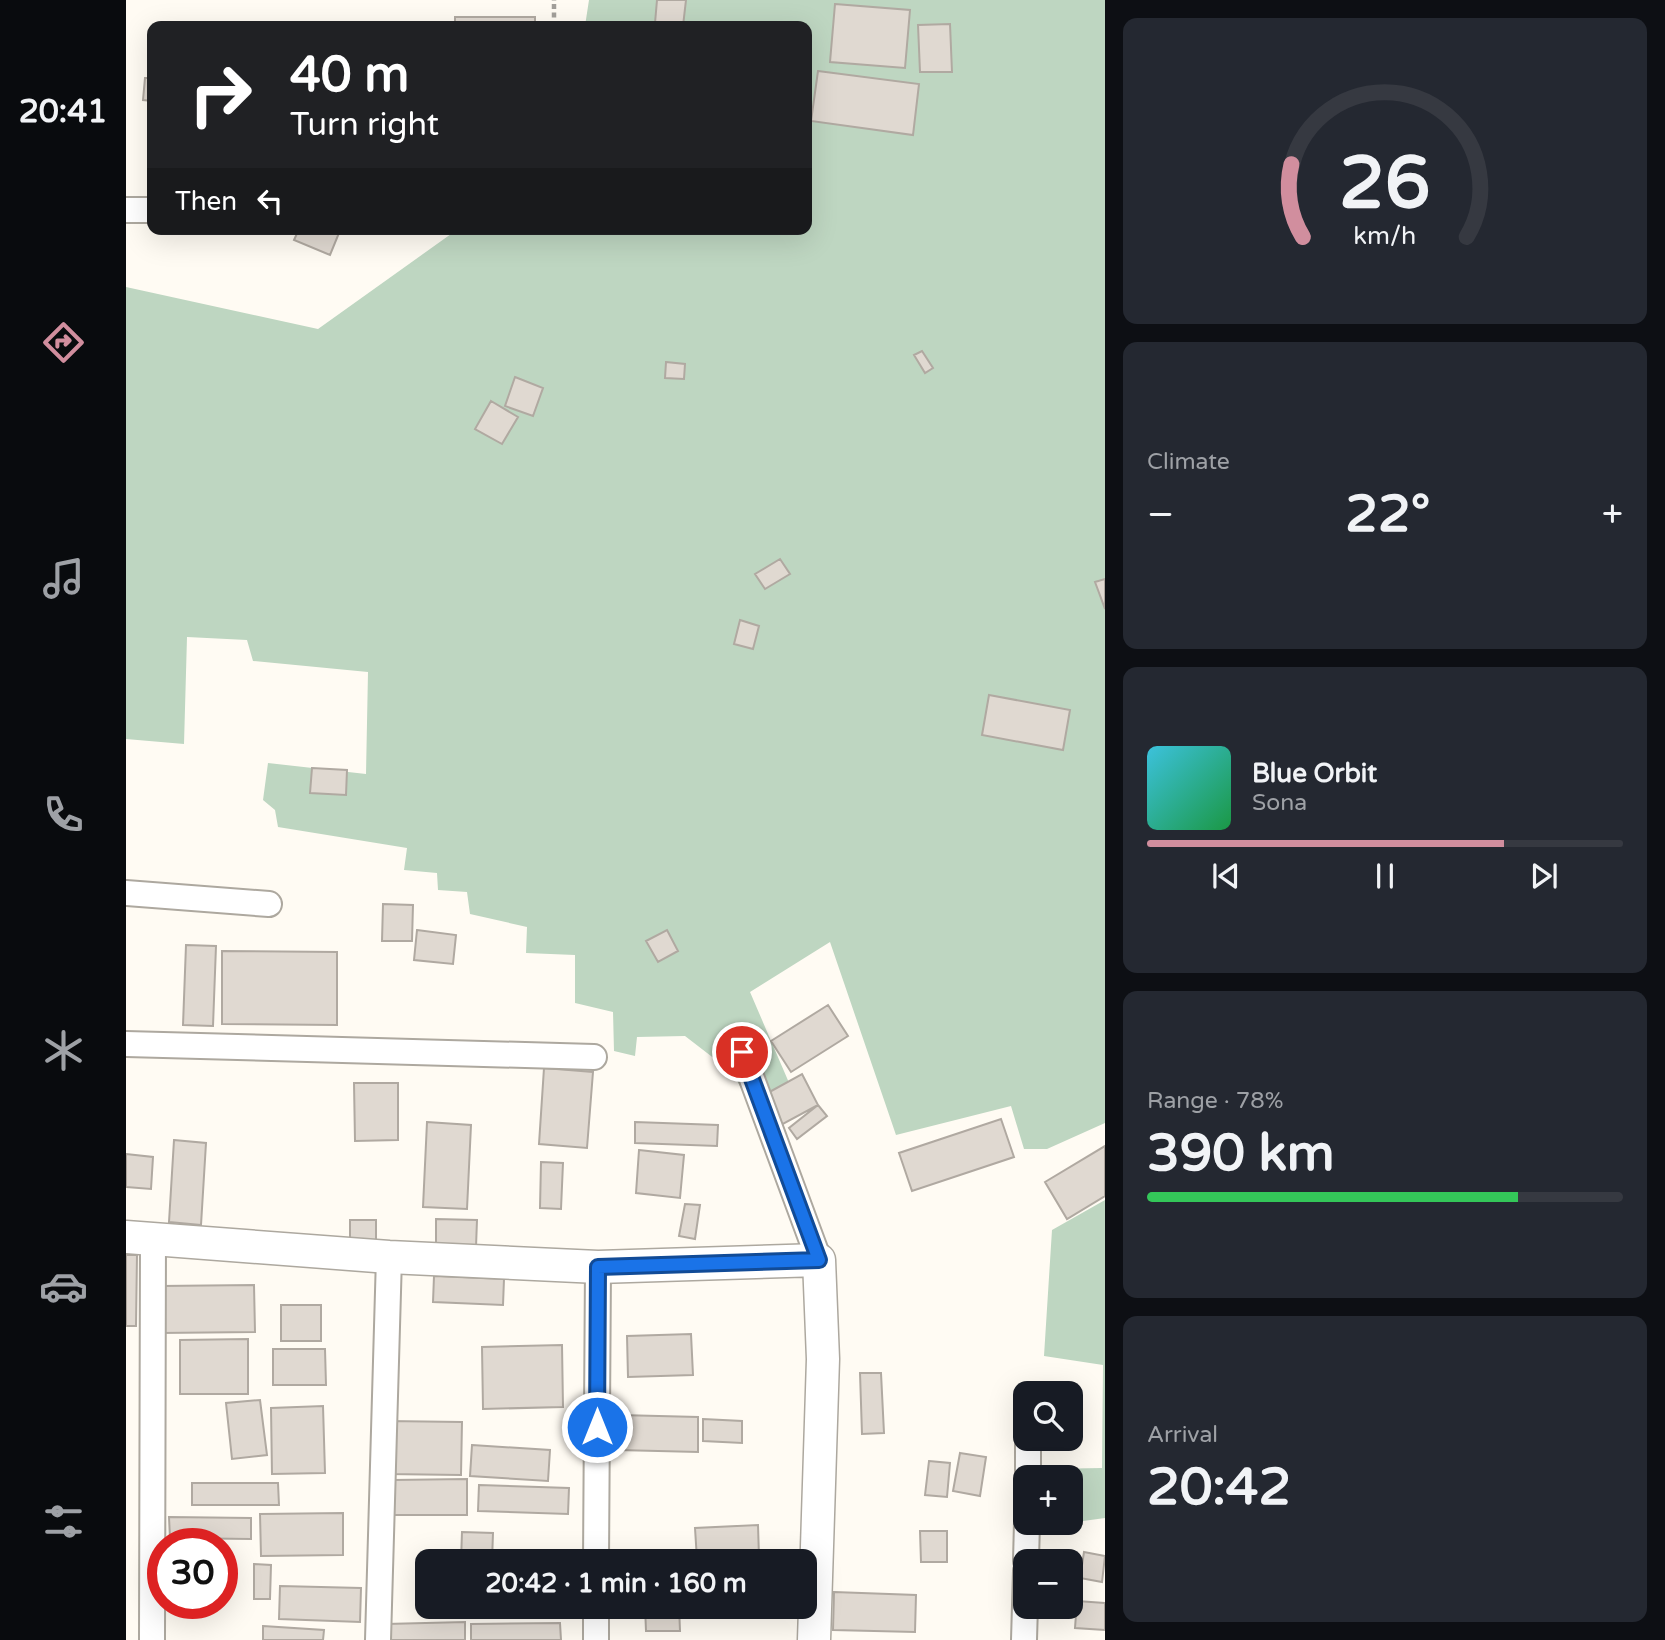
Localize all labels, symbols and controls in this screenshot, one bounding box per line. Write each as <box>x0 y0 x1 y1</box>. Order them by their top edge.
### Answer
text: 40 m <box>290 46 409 105</box>
icon: right <box>175 49 266 140</box>
text: 20:41 <box>19 93 107 131</box>
text: Turn right <box>290 106 439 144</box>
text: 26 <box>1339 141 1431 229</box>
icon: left <box>251 182 289 220</box>
text: Then <box>175 186 237 217</box>
text: km/h <box>1354 221 1416 251</box>
icon: directions <box>39 318 88 367</box>
text: Climate <box>1147 448 1230 476</box>
text: 22° <box>1345 483 1430 546</box>
text: − <box>1147 492 1174 538</box>
text: + <box>1602 492 1623 538</box>
icon: music <box>39 554 88 603</box>
text: Blue Orbit <box>1252 758 1377 789</box>
text: Sona <box>1252 789 1307 817</box>
icon: phone <box>39 790 88 839</box>
icon: previous <box>1207 857 1245 895</box>
icon: pause <box>1366 857 1404 895</box>
icon: next <box>1525 857 1563 895</box>
pin <box>712 1022 772 1082</box>
icon: climate <box>39 1026 88 1075</box>
icon: arrive <box>723 1033 761 1071</box>
text: Range · 78% <box>1147 1087 1283 1115</box>
text: 390 km <box>1147 1122 1335 1185</box>
icon: car <box>39 1262 88 1311</box>
map controls <box>1013 1381 1083 1619</box>
button: search <box>1013 1381 1083 1451</box>
position arrow <box>560 1390 634 1464</box>
text: Arrival <box>1147 1421 1218 1449</box>
text: 20:42 <box>1147 1456 1291 1519</box>
button: + <box>1013 1465 1083 1535</box>
icon: filters <box>39 1497 88 1546</box>
speed limit sign: 30 <box>147 1528 238 1619</box>
button: − <box>1013 1549 1083 1619</box>
text: 20:42 · 1 min · 160 m <box>485 1568 747 1599</box>

